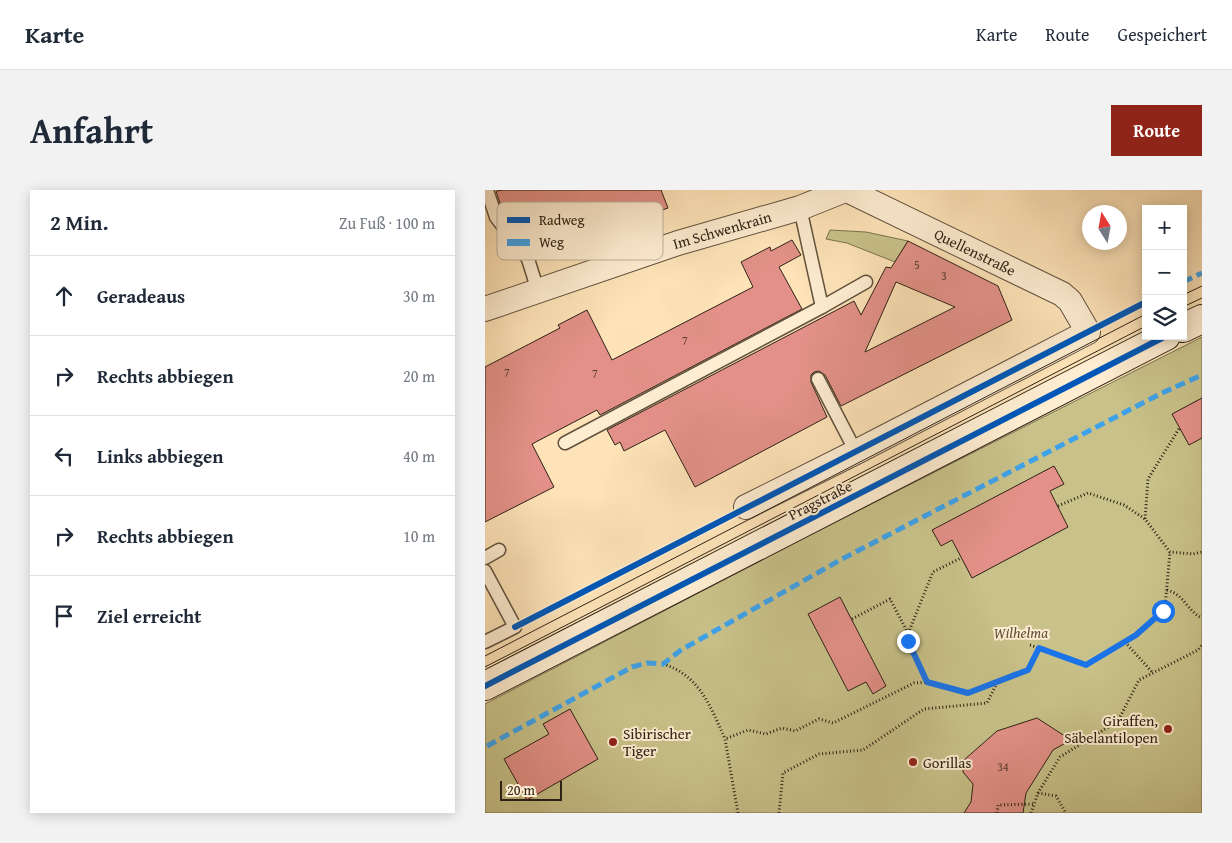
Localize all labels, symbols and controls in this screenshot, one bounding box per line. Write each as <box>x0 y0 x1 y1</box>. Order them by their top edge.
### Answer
text: Karte <box>25 17 84 52</box>
text: Karte <box>976 21 1017 48</box>
text: Route <box>1045 21 1090 48</box>
text: Gespeichert <box>1118 21 1207 48</box>
text: Anfahrt <box>30 105 153 156</box>
button: Route <box>1111 105 1202 156</box>
legend <box>497 202 663 260</box>
north arrow <box>1082 205 1127 250</box>
map controls <box>1142 205 1187 340</box>
button: + <box>1142 205 1187 250</box>
street label: Im Schwenkrain <box>670 206 774 254</box>
text: 2 Min. <box>50 207 108 238</box>
text: Radweg <box>539 210 584 230</box>
text: Zu Fuß · 100 m <box>339 211 435 235</box>
street label: Quellenstraße <box>931 223 1019 281</box>
text: Weg <box>539 232 564 252</box>
button: − <box>1142 250 1187 295</box>
house number: 5 <box>914 256 920 273</box>
house number: 3 <box>941 267 947 284</box>
icon: ahead <box>50 282 78 310</box>
text: Geradeaus <box>97 282 185 310</box>
text: 30 m <box>403 284 435 308</box>
button: layers <box>1142 295 1187 340</box>
house number: 7 <box>682 332 688 349</box>
icon: right <box>50 362 78 390</box>
text: Rechts abbiegen <box>97 362 234 390</box>
text: 20 m <box>403 364 435 388</box>
house number: 7 <box>504 364 510 381</box>
house number: 7 <box>592 365 598 382</box>
icon: left <box>50 442 78 470</box>
text: Links abbiegen <box>97 442 223 470</box>
text: 40 m <box>403 444 435 468</box>
street label: Pragstraße <box>785 475 855 525</box>
icon: right <box>50 522 78 550</box>
text: Rechts abbiegen <box>97 522 234 550</box>
text: 10 m <box>403 524 435 548</box>
route start <box>1152 600 1175 623</box>
icon: arrive <box>50 602 78 630</box>
text: Ziel erreicht <box>97 602 201 630</box>
park label: Wilhelma <box>994 622 1048 643</box>
route end <box>897 630 920 653</box>
place label: Giraffen, Säbelantilopen <box>1064 710 1159 748</box>
place label: Sibirischer Tiger <box>623 723 691 761</box>
marker: Giraffen, Säbelantilopen <box>1162 723 1174 735</box>
marker: Sibirischer Tiger <box>607 736 619 748</box>
place label: Gorillas <box>923 752 971 773</box>
marker: Gorillas <box>907 756 919 768</box>
house number: 34 <box>997 758 1009 775</box>
scale bar <box>500 778 563 801</box>
text: 20 m <box>507 780 535 800</box>

